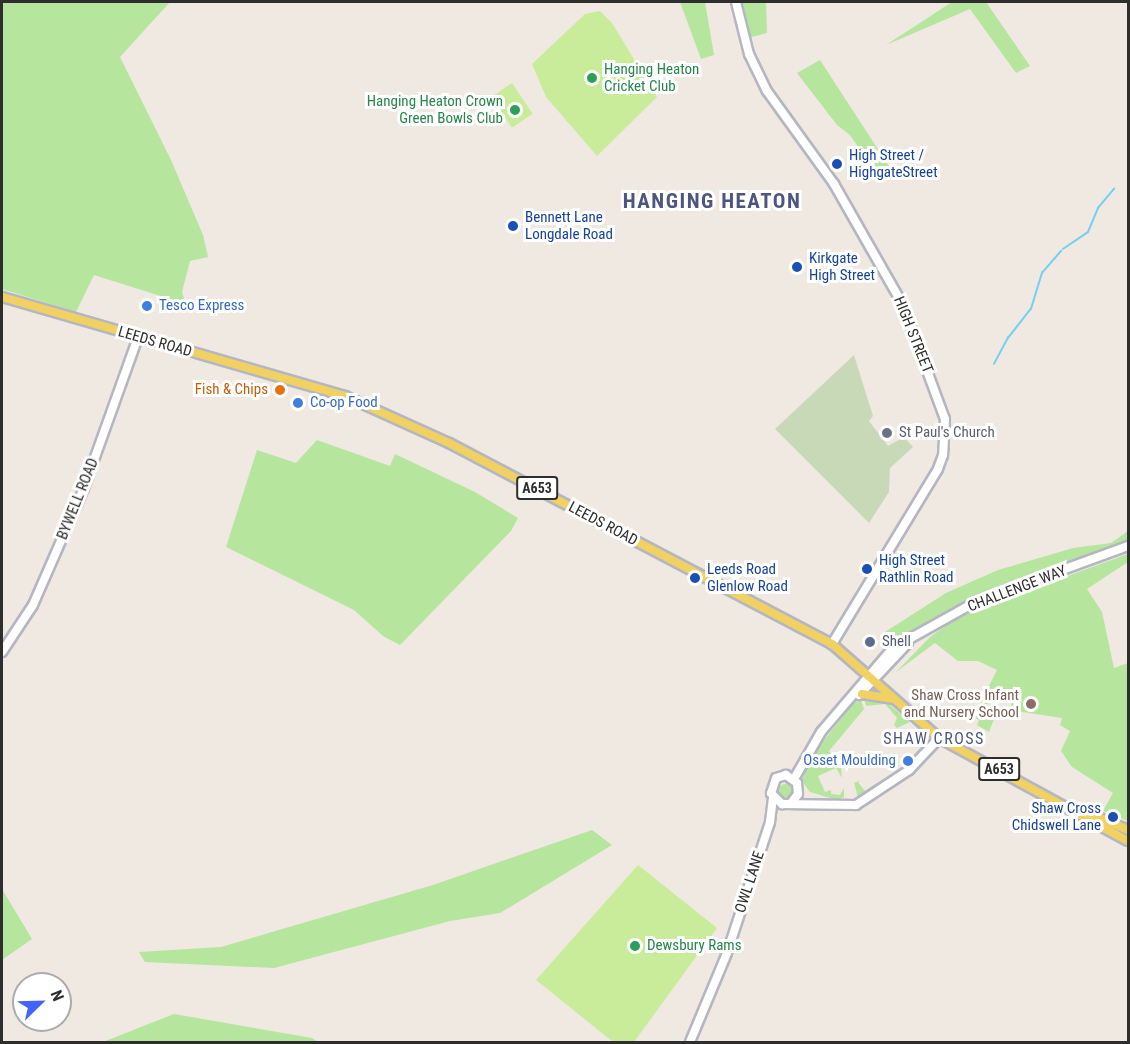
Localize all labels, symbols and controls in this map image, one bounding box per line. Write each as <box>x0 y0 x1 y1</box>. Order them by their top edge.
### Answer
place label: Hanging Heaton Cricket Club <box>604 60 699 95</box>
marker: Hanging Heaton Cricket Club <box>585 71 599 85</box>
place label: Hanging Heaton Crown Green Bowls Club <box>367 92 503 127</box>
marker: Hanging Heaton Crown Green Bowls Club <box>508 103 522 117</box>
place label: High Street / HighgateStreet <box>849 146 938 181</box>
marker: High Street / HighgateStreet <box>830 157 844 171</box>
district label: HANGING HEATON <box>623 188 801 214</box>
place label: Bennett Lane Longdale Road <box>525 208 613 243</box>
marker: Bennett Lane Longdale Road <box>506 219 520 233</box>
place label: Kirkgate High Street <box>809 249 875 284</box>
marker: Kirkgate High Street <box>790 260 804 274</box>
street label: HIGH STREET <box>889 294 937 376</box>
place label: Tesco Express <box>159 297 244 315</box>
marker: Tesco Express <box>140 299 154 313</box>
street label: LEEDS ROAD <box>116 323 194 361</box>
place label: Fish & Chips <box>195 381 268 399</box>
marker: Fish & Chips <box>273 383 287 397</box>
place label: Co-op Food <box>310 394 378 412</box>
marker: Co-op Food <box>291 396 305 410</box>
place label: St Paul's Church <box>899 424 995 442</box>
marker: St Paul's Church <box>880 426 894 440</box>
street label: BYWELL ROAD <box>53 456 103 542</box>
road number: A653 <box>516 477 558 499</box>
street label: LEEDS ROAD <box>565 498 641 550</box>
place label: High Street Rathlin Road <box>879 551 954 586</box>
place label: Leeds Road Glenlow Road <box>707 560 788 595</box>
marker: High Street Rathlin Road <box>860 562 874 576</box>
street label: CHALLENGE WAY <box>965 562 1069 616</box>
marker: Leeds Road Glenlow Road <box>688 571 702 585</box>
place label: Shell <box>882 633 911 651</box>
marker: Shell <box>863 635 877 649</box>
place label: Shaw Cross Infant and Nursery School <box>904 686 1019 721</box>
marker: Shaw Cross Infant and Nursery School <box>1024 697 1038 711</box>
district label: SHAW CROSS <box>883 729 985 749</box>
place label: Osset Moulding <box>803 752 896 770</box>
marker: Osset Moulding <box>901 754 915 768</box>
road number: A653 <box>978 758 1020 780</box>
place label: Shaw Cross Chidswell Lane <box>1012 799 1101 834</box>
marker: Shaw Cross Chidswell Lane <box>1106 810 1120 824</box>
street label: OWL LANE <box>732 849 768 915</box>
place label: Dewsbury Rams <box>647 937 742 955</box>
marker: Dewsbury Rams <box>628 939 642 953</box>
north arrow <box>12 972 72 1032</box>
text: N <box>47 987 68 1004</box>

